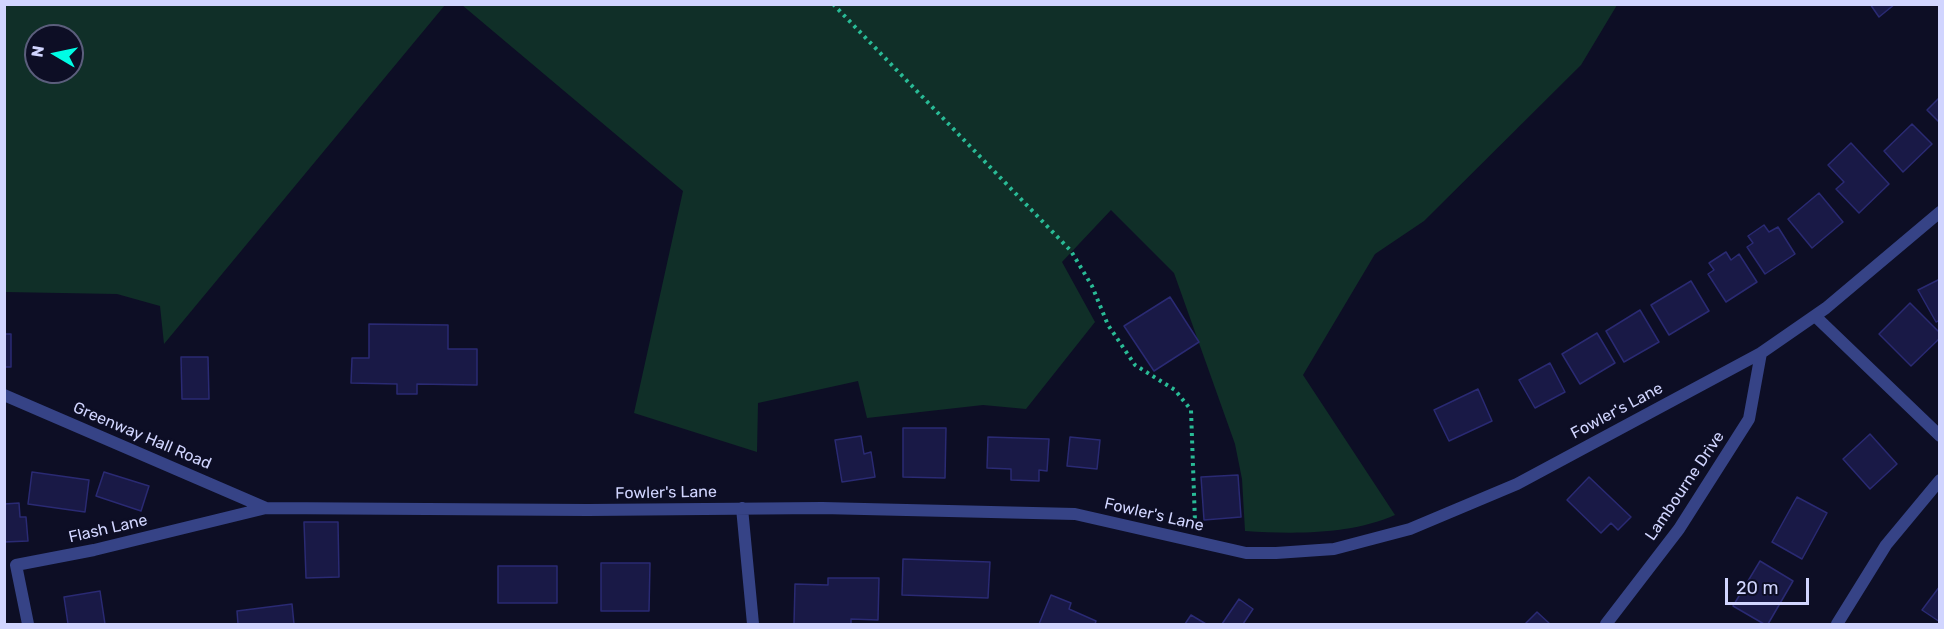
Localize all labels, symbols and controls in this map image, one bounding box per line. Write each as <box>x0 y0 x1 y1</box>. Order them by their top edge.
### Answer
north arrow <box>24 24 84 84</box>
text: N <box>27 44 48 59</box>
street label: Fowler's Lane <box>1568 379 1666 443</box>
street label: Greenway Hall Road <box>70 398 214 474</box>
street label: Lambourne Drive <box>1641 428 1729 544</box>
street label: Fowler's Lane <box>615 483 717 503</box>
street label: Fowler's Lane <box>1102 494 1206 536</box>
street label: Flash Lane <box>67 511 149 547</box>
scale bar <box>1728 566 1812 604</box>
text: 20 m <box>1736 577 1778 599</box>

